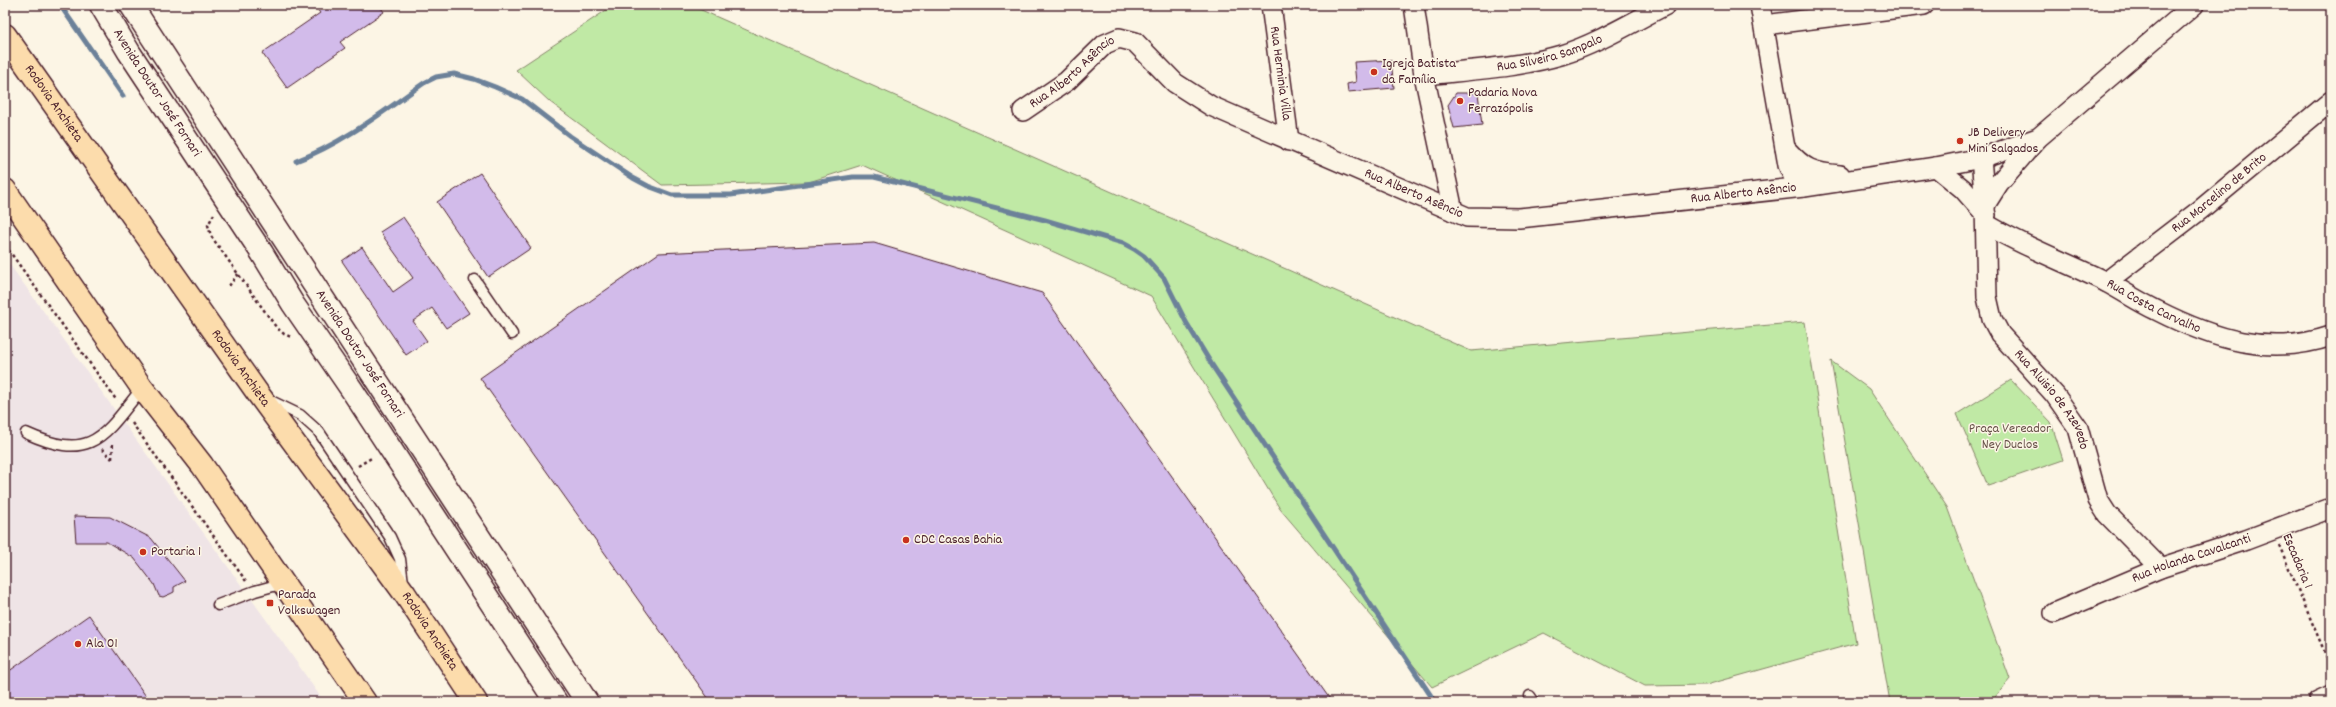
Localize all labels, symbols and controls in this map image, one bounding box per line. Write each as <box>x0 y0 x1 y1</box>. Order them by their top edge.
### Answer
street label: Avenida Doutor José Fornari <box>107 25 206 161</box>
street label: Rua Herminia Villa <box>1264 25 1296 122</box>
street label: Rua Silveira Sampalo <box>1496 29 1606 77</box>
street label: Rua Alberto Asêncio <box>1026 31 1118 114</box>
place label: Igreja Batista da Família <box>1382 54 1456 90</box>
street label: Rodovia Anchieta <box>19 61 88 147</box>
marker: Igreja Batista da Família <box>1369 67 1379 77</box>
place label: Padaria Nova Ferrazópolis <box>1468 83 1538 119</box>
marker: Padaria Nova Ferrazópolis <box>1455 96 1465 106</box>
place label: JB Delivery Mini Salgados <box>1968 123 2039 159</box>
marker: JB Delivery Mini Salgados <box>1955 136 1965 146</box>
street label: Rua Marcelino de Brito <box>2167 148 2271 238</box>
street label: Rua Alberto Asêncio <box>1361 164 1466 224</box>
street label: Rua Alberto Asêncio <box>1690 178 1798 209</box>
street label: Rua Costa Carvalho <box>2103 274 2204 339</box>
street label: Avenida Doutor José Fornari <box>310 286 409 422</box>
street label: Rodovia Anchieta <box>206 326 275 412</box>
street label: Rua Aluisio de Azevedo <box>2009 345 2094 452</box>
park label: Praça Vereador Ney Duclos <box>1969 419 2052 455</box>
street label: Rua Holanda Cavalcanti <box>2129 529 2254 589</box>
place label: CDC Casas Bahia <box>914 530 1002 550</box>
street label: Escadaria 1 <box>2276 530 2318 592</box>
marker: CDC Casas Bahia <box>901 535 911 545</box>
place label: Portaria 1 <box>151 542 201 562</box>
marker: Portaria 1 <box>138 547 148 557</box>
place label: Parada Volkswagen <box>278 585 340 621</box>
street label: Rodovia Anchieta <box>396 588 463 675</box>
marker: Parada Volkswagen <box>265 598 275 608</box>
place label: Ala 01 <box>86 634 117 654</box>
marker: Ala 01 <box>73 639 83 649</box>

